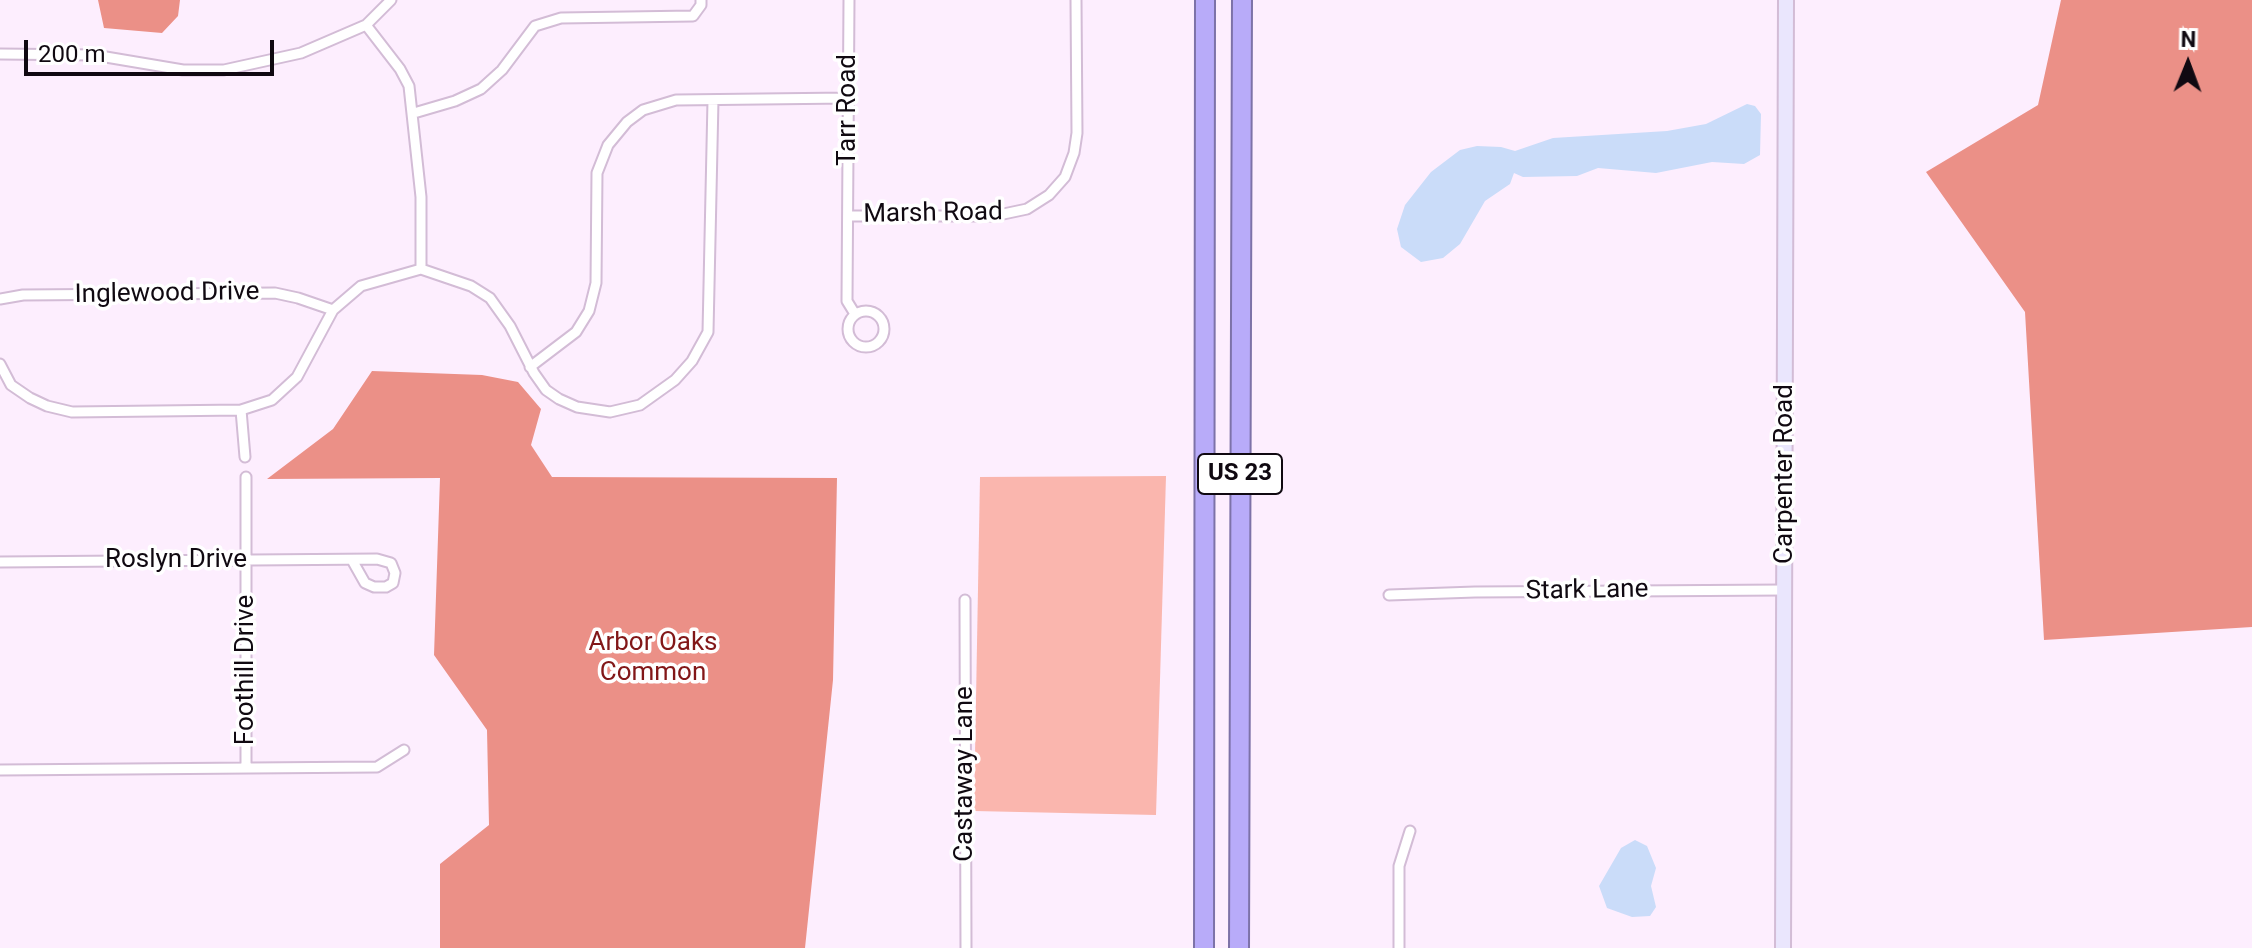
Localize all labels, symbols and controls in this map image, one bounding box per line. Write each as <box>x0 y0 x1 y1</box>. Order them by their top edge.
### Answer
scale bar <box>28 24 278 74</box>
north arrow <box>2148 24 2228 104</box>
text: N <box>2180 27 2196 52</box>
text: 200 m <box>38 40 105 68</box>
street label: Tarr Road <box>832 54 864 166</box>
street label: Marsh Road <box>863 197 1003 231</box>
street label: Inglewood Drive <box>74 277 260 311</box>
street label: Carpenter Road <box>1769 384 1801 564</box>
road number: US 23 <box>1198 454 1282 494</box>
street label: Roslyn Drive <box>105 544 247 576</box>
street label: Stark Lane <box>1525 574 1649 608</box>
street label: Foothill Drive <box>230 595 262 745</box>
park label: Arbor Oaks Common <box>588 627 718 688</box>
street label: Castaway Lane <box>949 686 981 862</box>

